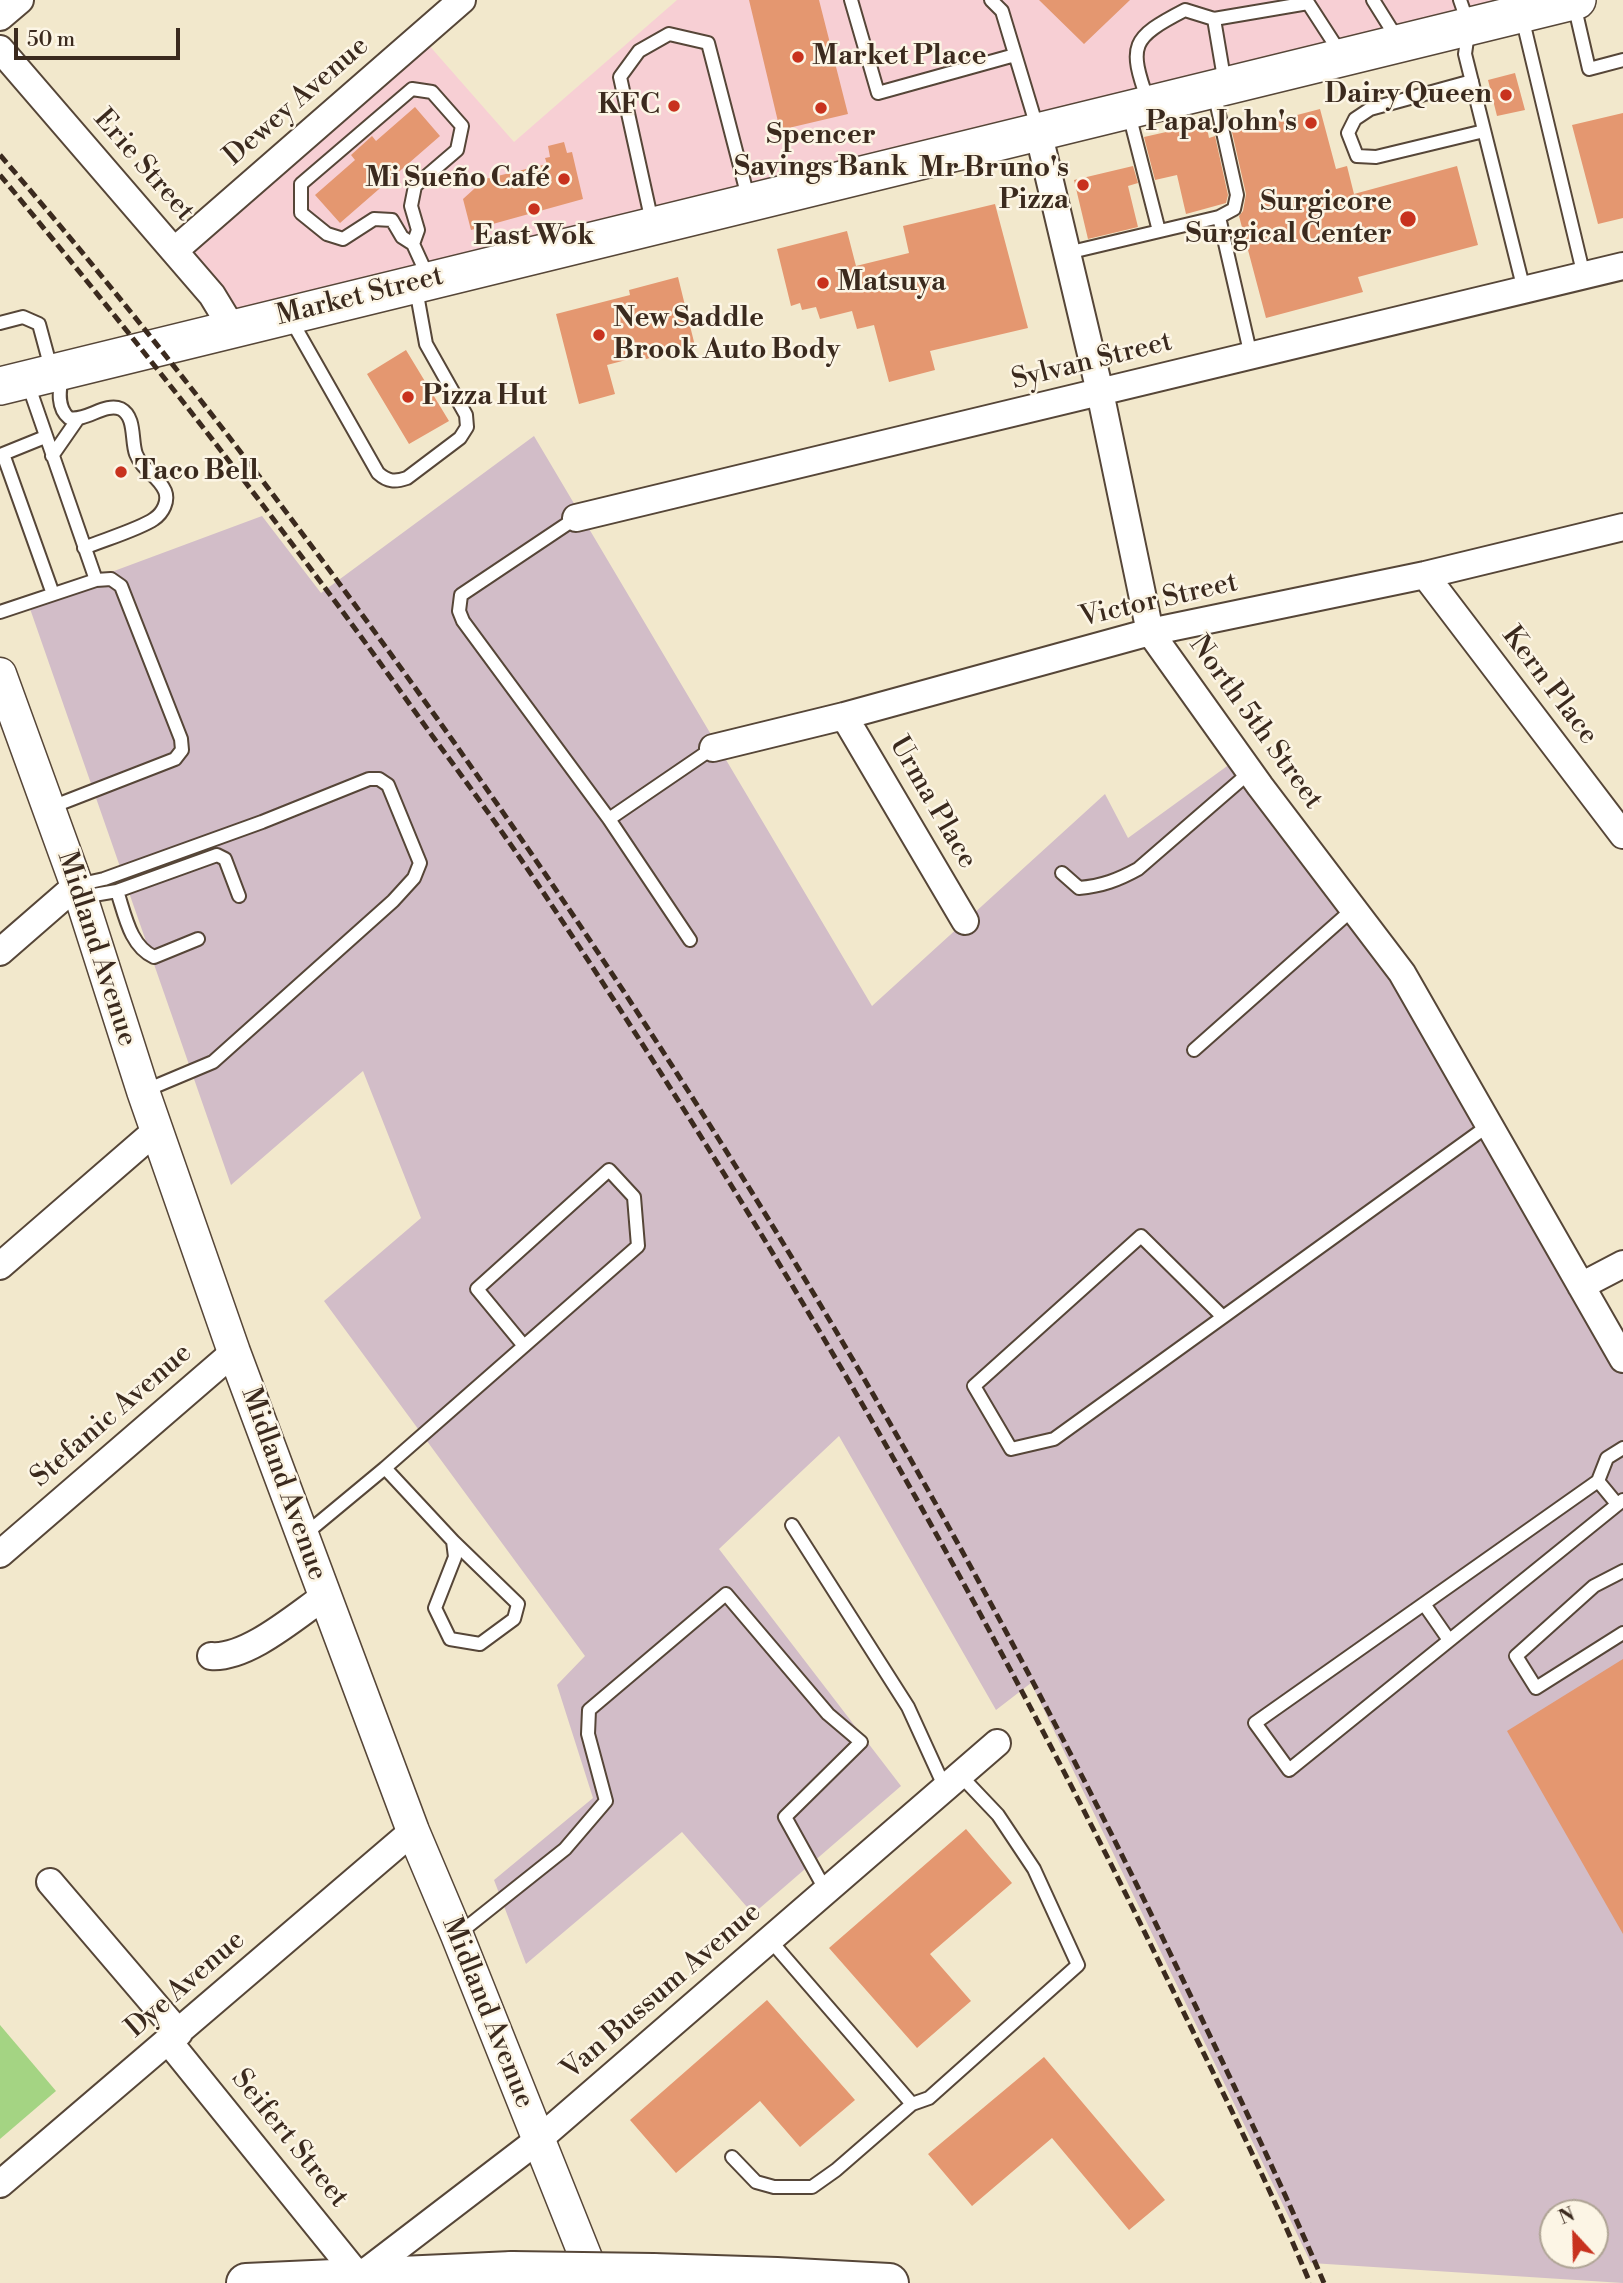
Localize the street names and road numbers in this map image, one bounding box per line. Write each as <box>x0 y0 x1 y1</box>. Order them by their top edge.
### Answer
street label: Dewey Avenue <box>218 30 376 174</box>
street label: Erie Street <box>85 103 201 229</box>
street label: Market Street <box>273 260 447 334</box>
street label: Sylvan Street <box>1008 326 1176 398</box>
street label: Victor Street <box>1077 567 1241 635</box>
street label: Kern Place <box>1494 620 1604 752</box>
street label: North 5th Street <box>1181 630 1329 816</box>
street label: Urma Place <box>881 731 983 875</box>
street label: Midland Avenue <box>49 847 143 1051</box>
street label: Stefanic Avenue <box>25 1337 199 1495</box>
street label: Midland Avenue <box>232 1383 334 1585</box>
street label: Van Bussum Avenue <box>556 1896 768 2088</box>
street label: Midland Avenue <box>433 1913 541 2113</box>
street label: Dye Avenue <box>119 1924 253 2046</box>
street label: Seifert Street <box>223 2063 355 2215</box>

